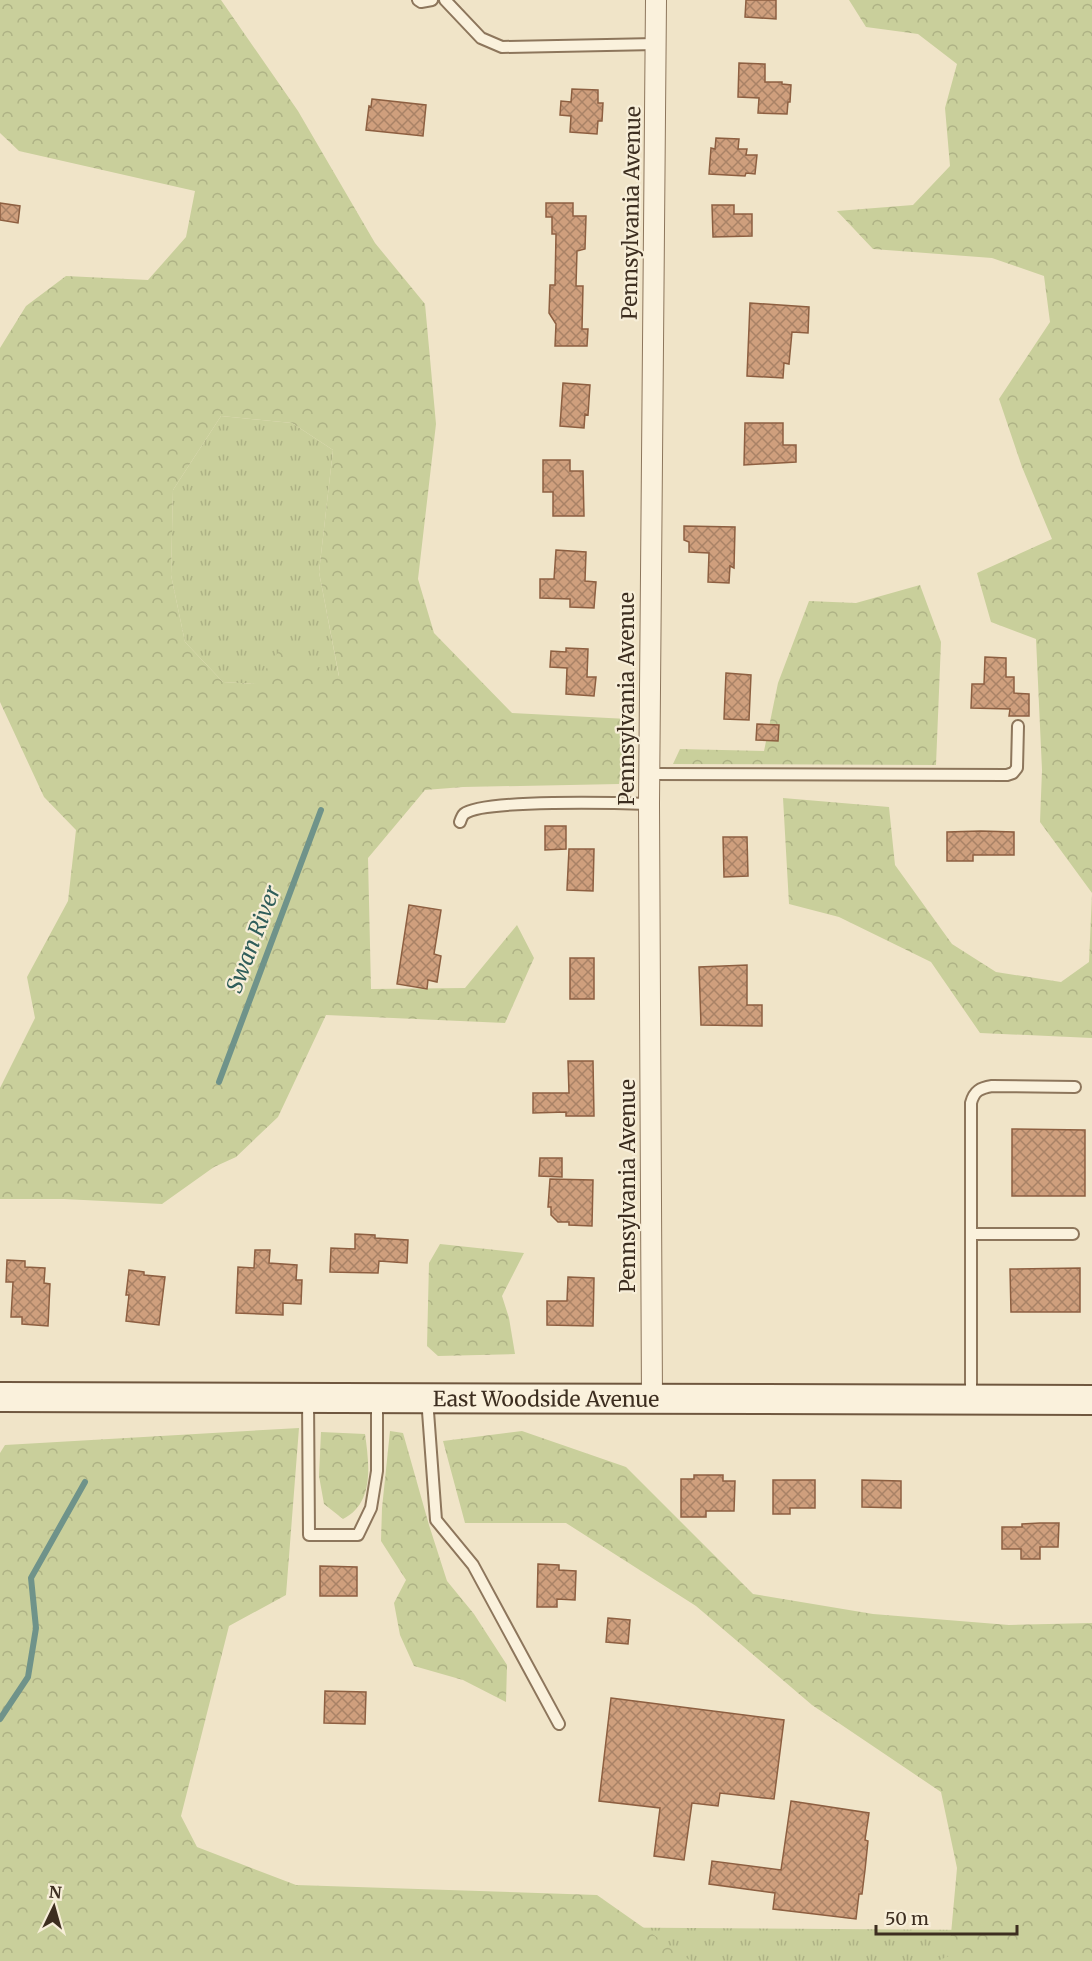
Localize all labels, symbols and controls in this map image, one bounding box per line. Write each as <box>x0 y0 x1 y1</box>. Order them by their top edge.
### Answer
street label: Pennsylvania Avenue <box>616 106 646 320</box>
street label: Pennsylvania Avenue <box>613 592 640 806</box>
water label: Swan River <box>220 881 287 996</box>
street label: Pennsylvania Avenue <box>614 1079 641 1293</box>
street label: East Woodside Avenue <box>433 1385 659 1412</box>
north arrow <box>24 1877 84 1937</box>
text: N <box>48 1882 63 1903</box>
scale bar <box>876 1898 1017 1936</box>
text: 50 m <box>885 1907 929 1930</box>

